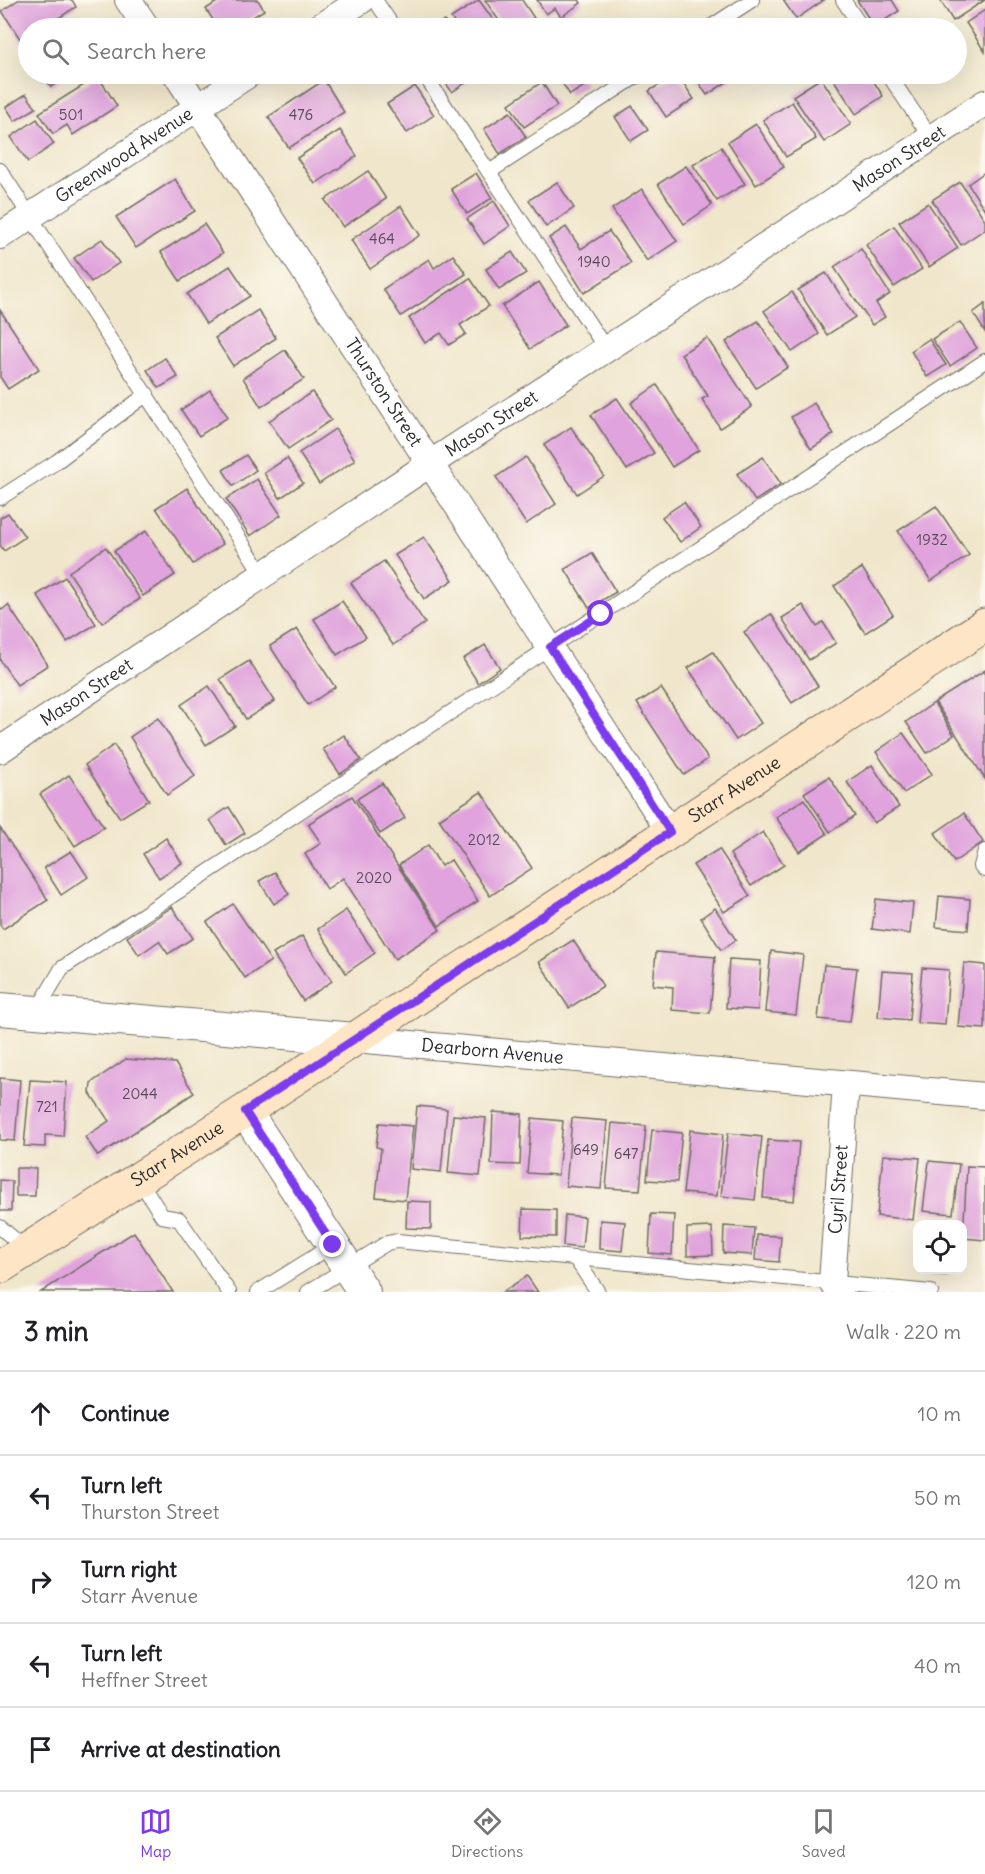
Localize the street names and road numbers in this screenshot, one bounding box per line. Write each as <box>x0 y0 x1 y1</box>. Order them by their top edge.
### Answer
street label: Greenwood Avenue <box>51 102 197 208</box>
street label: Mason Street <box>848 120 949 197</box>
street label: Thurston Street <box>340 334 428 451</box>
street label: Mason Street <box>441 385 542 462</box>
street label: Mason Street <box>36 653 137 731</box>
street label: Starr Avenue <box>684 751 785 828</box>
street label: Dearborn Avenue <box>420 1033 565 1069</box>
street label: Starr Avenue <box>126 1116 228 1192</box>
street label: Cyril Street <box>823 1144 853 1235</box>

